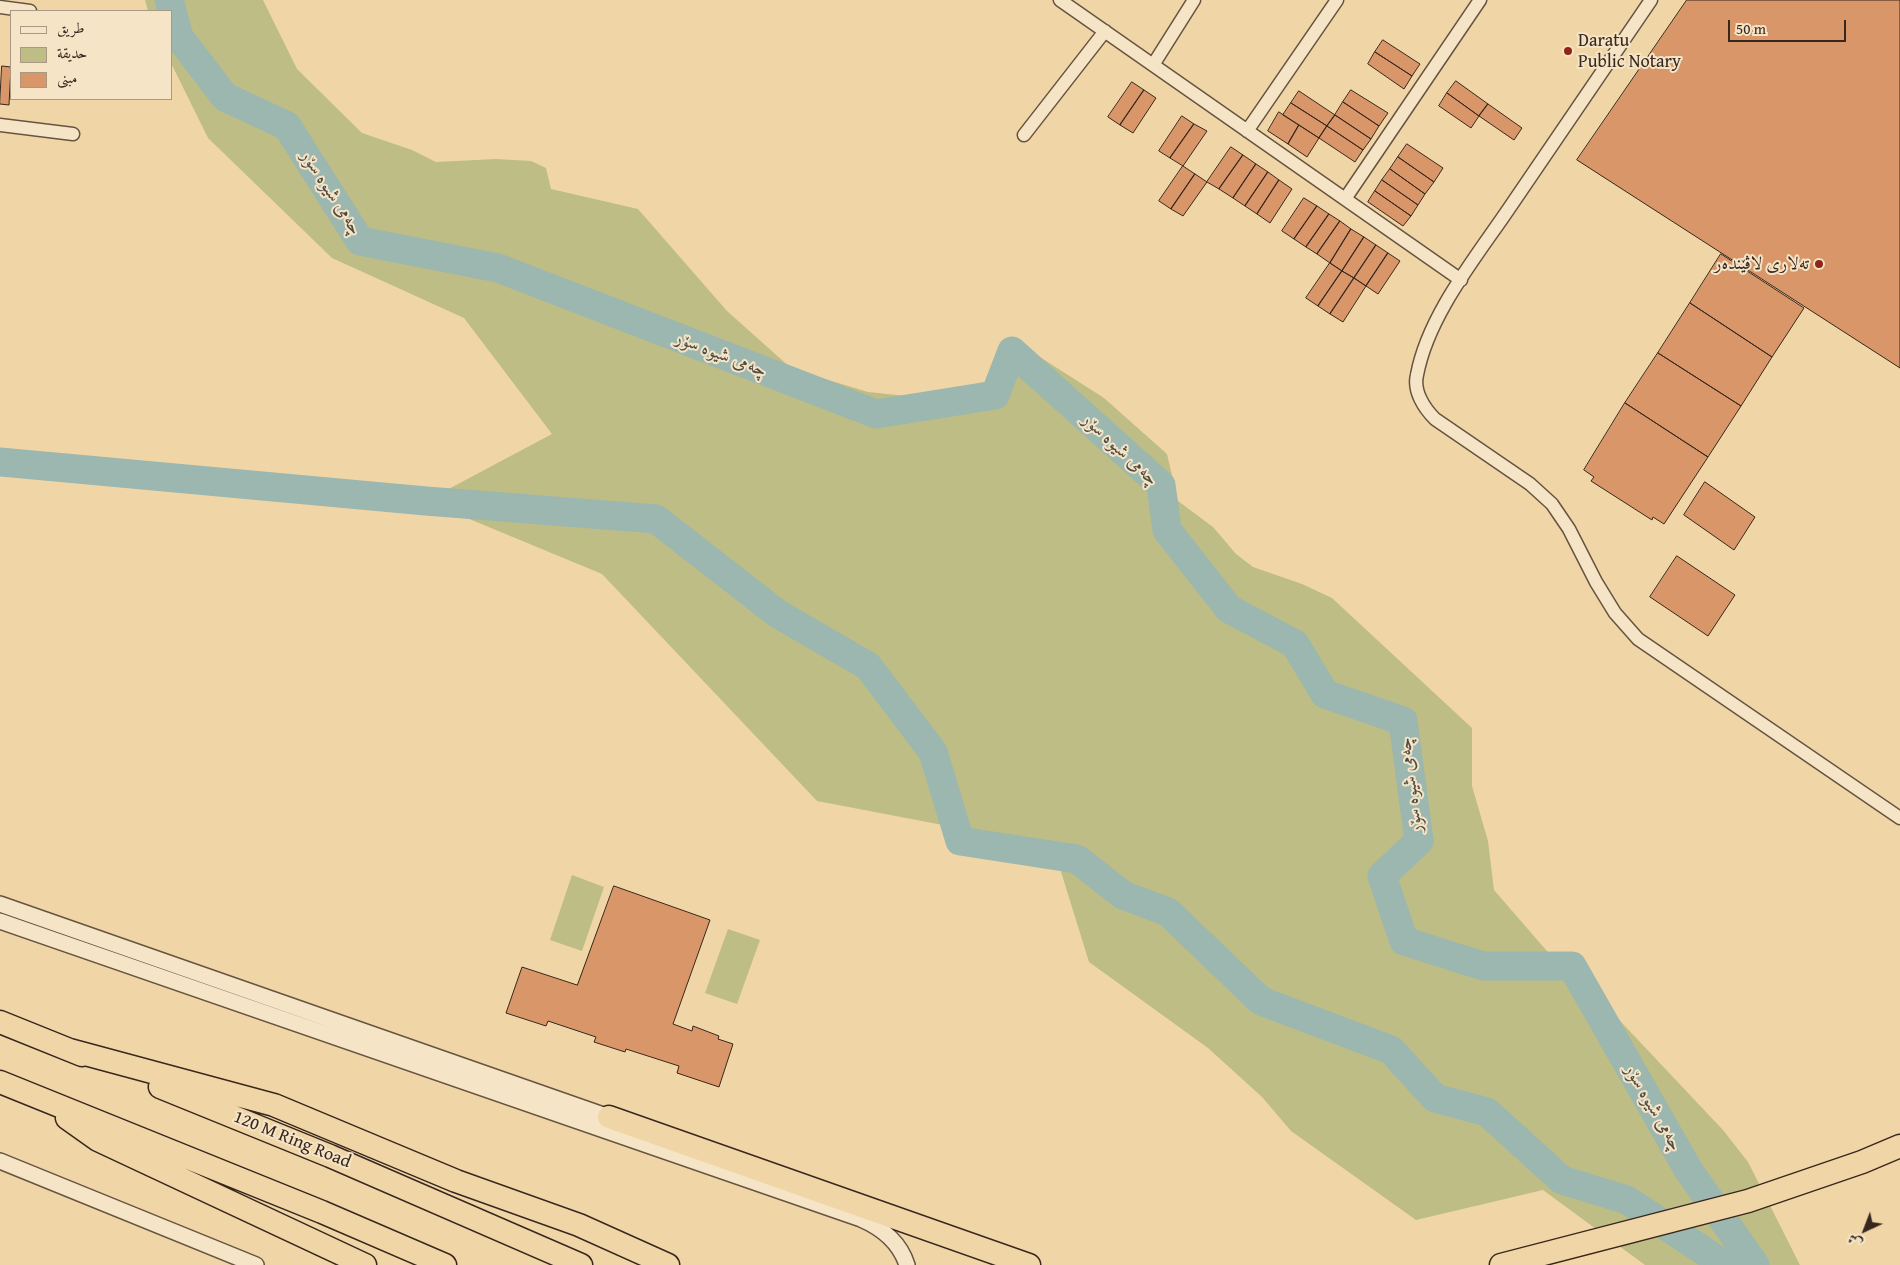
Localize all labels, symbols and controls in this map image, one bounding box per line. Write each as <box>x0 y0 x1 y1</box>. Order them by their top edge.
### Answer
legend <box>10 10 172 100</box>
scale bar <box>1730 10 1848 42</box>
text: طريق <box>57 17 84 38</box>
text: 50 m <box>1736 18 1766 39</box>
place label: Daratu Public Notary <box>1578 30 1681 72</box>
text: حديقة <box>57 42 87 63</box>
marker: Daratu Public Notary <box>1562 45 1574 57</box>
text: مبنى <box>57 67 77 88</box>
water label: چەمی شیوە سۆر <box>295 146 367 240</box>
place label: تەلاری لاڤێندەر <box>1714 253 1809 275</box>
marker: تەلاری لاڤێندەر <box>1813 258 1825 270</box>
water label: چەمی شیوە سۆر <box>672 327 770 383</box>
water label: چەمی شیوە سۆر <box>1077 409 1163 491</box>
water label: چەمی شیوە سۆر <box>1394 736 1428 834</box>
water label: چەمی شیوە سۆر <box>1619 1060 1687 1156</box>
street label: 120 M Ring Road <box>230 1107 354 1173</box>
north arrow <box>1840 1205 1890 1255</box>
text: ش <box>1843 1229 1867 1253</box>

